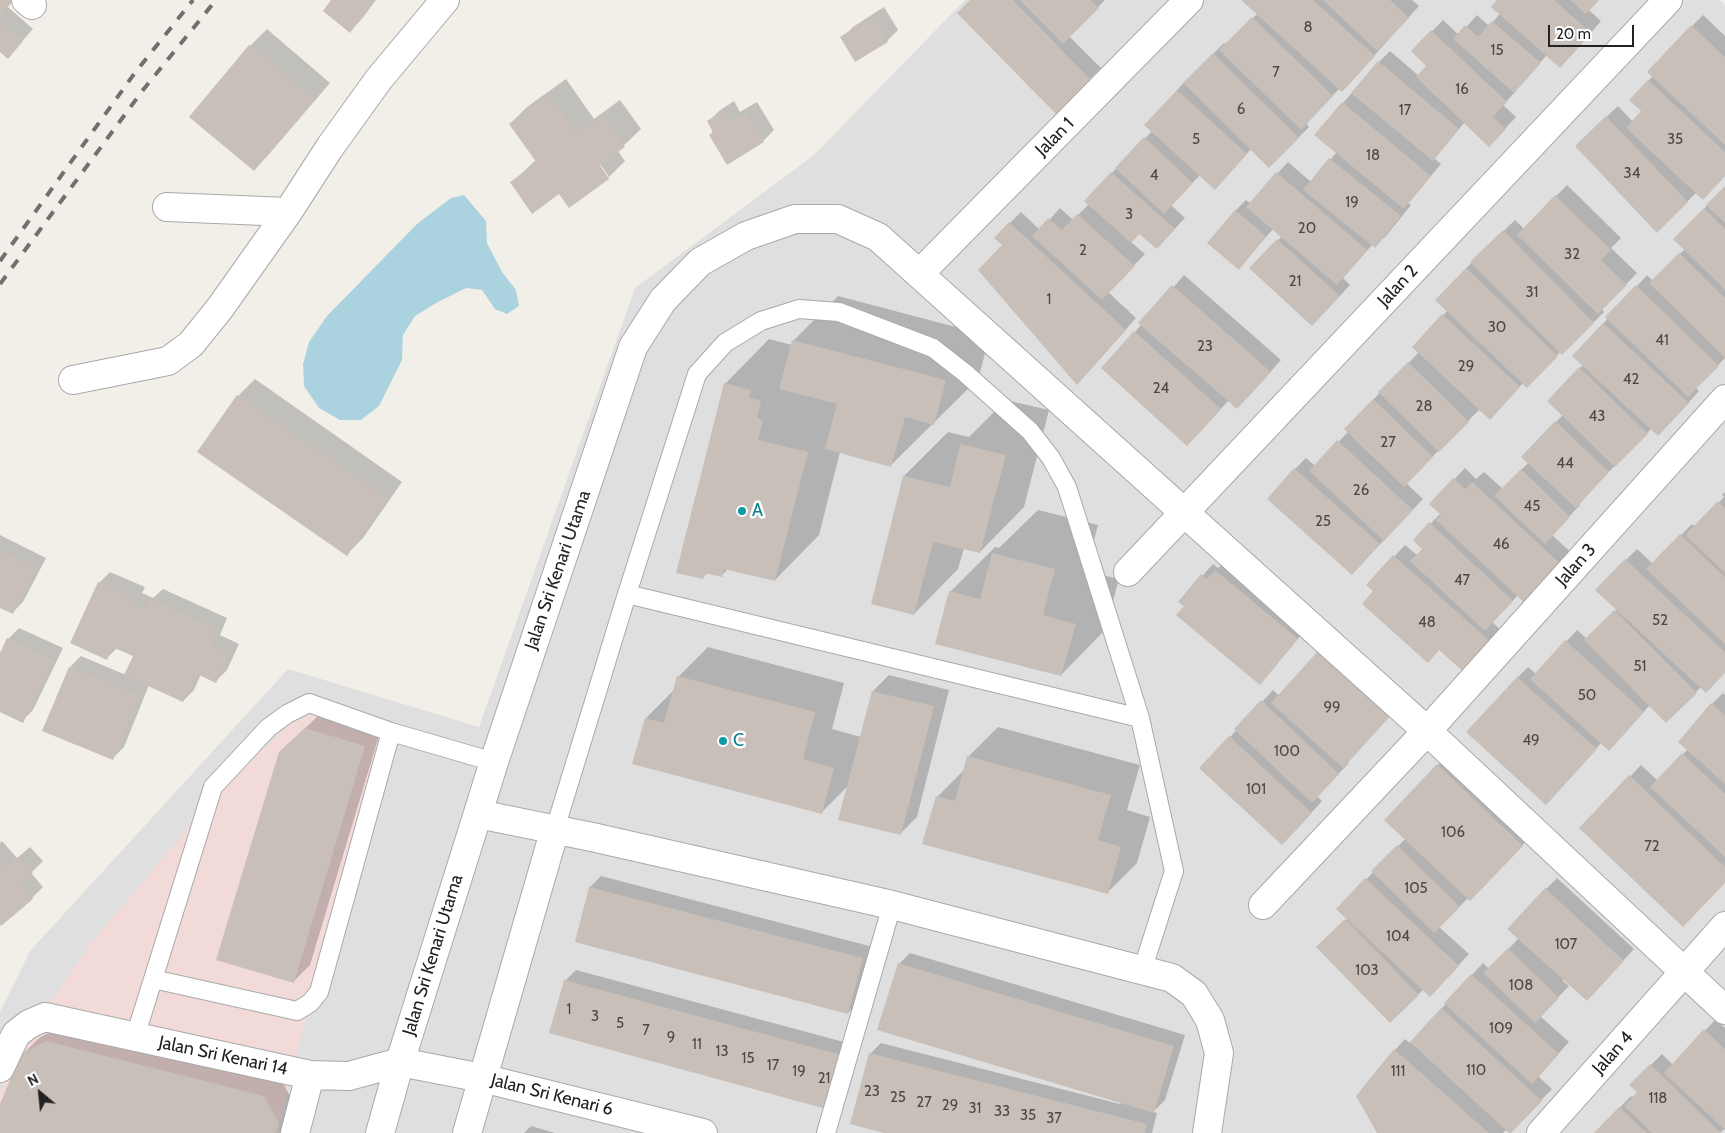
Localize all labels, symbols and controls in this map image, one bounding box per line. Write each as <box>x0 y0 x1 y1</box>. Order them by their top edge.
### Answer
scale bar <box>1550 15 1636 47</box>
house number: 8 <box>1303 19 1313 37</box>
text: 20 m <box>1556 25 1591 43</box>
house number: 15 <box>1490 42 1504 60</box>
house number: 7 <box>1272 64 1280 82</box>
house number: 16 <box>1455 81 1469 99</box>
house number: 6 <box>1237 101 1245 119</box>
house number: 17 <box>1399 102 1411 120</box>
street label: Jalan 1 <box>1031 113 1079 161</box>
house number: 5 <box>1192 131 1200 149</box>
house number: 35 <box>1667 131 1683 149</box>
house number: 18 <box>1366 147 1380 165</box>
house number: 34 <box>1624 165 1640 183</box>
house number: 4 <box>1150 167 1158 185</box>
house number: 19 <box>1345 194 1359 212</box>
house number: 3 <box>1125 206 1133 224</box>
house number: 20 <box>1298 220 1316 238</box>
house number: 2 <box>1079 242 1087 260</box>
house number: 32 <box>1564 246 1580 264</box>
street label: Jalan 2 <box>1373 261 1423 311</box>
house number: 21 <box>1289 273 1301 291</box>
house number: 31 <box>1525 284 1539 302</box>
house number: 1 <box>1047 291 1051 309</box>
house number: 30 <box>1488 319 1506 337</box>
house number: 41 <box>1655 332 1669 350</box>
house number: 23 <box>1197 338 1213 356</box>
house number: 29 <box>1458 358 1474 376</box>
house number: 42 <box>1623 371 1639 389</box>
house number: 24 <box>1153 380 1169 398</box>
house number: 28 <box>1416 398 1432 416</box>
house number: 43 <box>1589 408 1605 426</box>
house number: 27 <box>1380 434 1396 452</box>
house number: 44 <box>1556 455 1574 473</box>
house number: 26 <box>1353 482 1369 500</box>
street label: Jalan Sri Kenari Utama <box>521 487 595 653</box>
house number: 45 <box>1524 498 1540 516</box>
place label: A <box>752 500 763 522</box>
marker: A <box>736 505 748 517</box>
house number: 25 <box>1315 513 1331 531</box>
house number: 46 <box>1492 536 1510 554</box>
street label: Jalan 3 <box>1551 539 1601 591</box>
house number: 47 <box>1454 572 1470 590</box>
house number: 52 <box>1652 612 1668 630</box>
house number: 48 <box>1418 614 1436 632</box>
house number: 51 <box>1633 658 1647 676</box>
house number: 50 <box>1578 687 1596 705</box>
house number: 99 <box>1323 699 1341 717</box>
place label: C <box>733 730 744 752</box>
house number: 49 <box>1522 732 1540 750</box>
marker: C <box>717 735 729 747</box>
house number: 100 <box>1274 743 1300 761</box>
house number: 101 <box>1246 781 1266 799</box>
house number: 106 <box>1441 824 1465 842</box>
house number: 72 <box>1644 838 1660 856</box>
street label: Jalan Sri Kenari Utama <box>398 872 468 1038</box>
house number: 105 <box>1404 880 1428 898</box>
house number: 104 <box>1386 928 1410 946</box>
house number: 107 <box>1555 936 1577 954</box>
house number: 103 <box>1355 962 1379 980</box>
house number: 108 <box>1509 977 1533 995</box>
house number: 1 <box>567 1001 571 1019</box>
house number: 3 <box>591 1008 599 1026</box>
house number: 5 <box>616 1015 624 1033</box>
house number: 109 <box>1489 1020 1513 1038</box>
house number: 7 <box>642 1022 650 1040</box>
street label: Jalan 4 <box>1588 1027 1638 1079</box>
house number: 9 <box>667 1029 675 1047</box>
street label: Jalan Sri Kenari 14 <box>157 1032 289 1080</box>
house number: 11 <box>692 1036 702 1054</box>
house number: 13 <box>715 1043 729 1061</box>
house number: 15 <box>741 1050 755 1068</box>
house number: 17 <box>767 1057 779 1075</box>
house number: 110 <box>1466 1062 1486 1080</box>
house number: 19 <box>792 1063 806 1081</box>
house number: 111 <box>1391 1063 1405 1081</box>
north arrow <box>15 1068 65 1118</box>
text: N <box>24 1069 42 1090</box>
street label: Jalan Sri Kenari 6 <box>489 1069 615 1121</box>
house number: 21 <box>818 1070 830 1088</box>
house number: 23 <box>864 1083 880 1101</box>
house number: 25 <box>890 1089 906 1107</box>
house number: 118 <box>1649 1090 1667 1108</box>
house number: 27 <box>916 1094 932 1112</box>
house number: 29 <box>942 1097 958 1115</box>
house number: 31 <box>968 1100 982 1118</box>
house number: 33 <box>994 1103 1010 1121</box>
house number: 35 <box>1020 1107 1036 1125</box>
house number: 37 <box>1046 1110 1062 1128</box>

